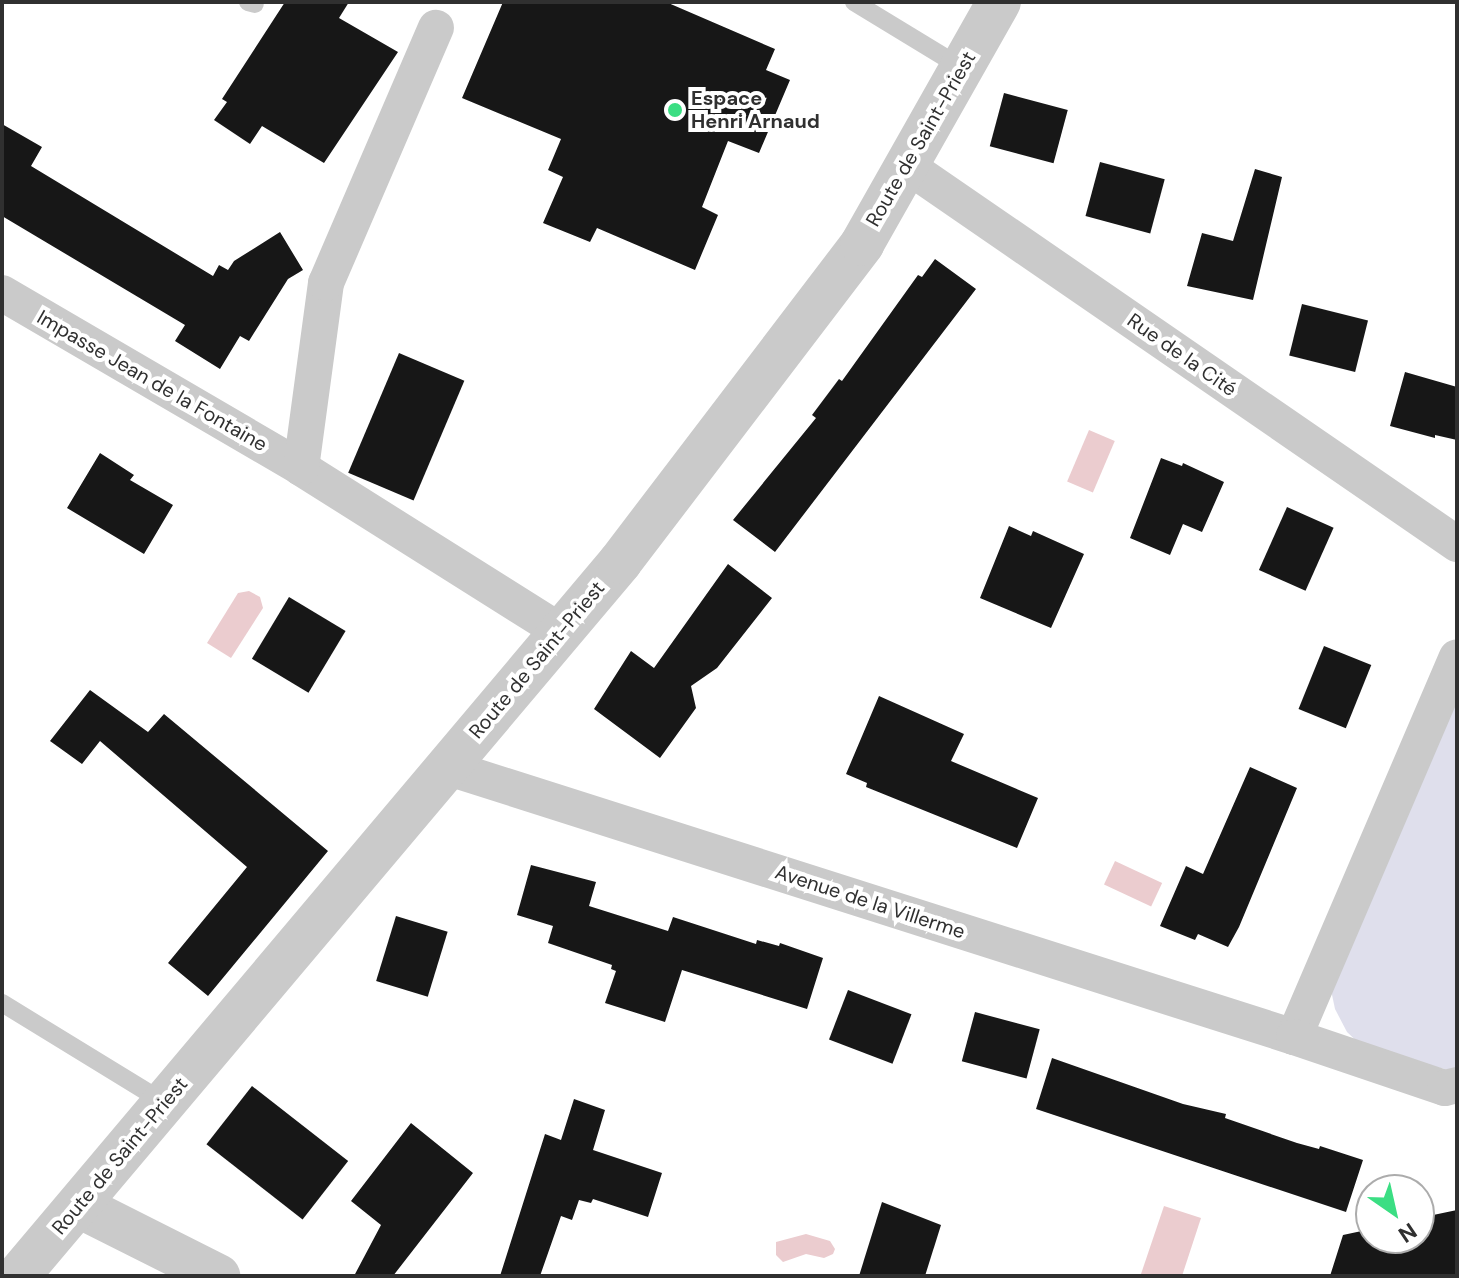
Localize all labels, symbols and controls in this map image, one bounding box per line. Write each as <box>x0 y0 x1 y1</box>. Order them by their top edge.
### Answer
street label: Route de Saint-Priest <box>861 47 981 231</box>
place label: Espace Henri Arnaud <box>691 86 820 133</box>
marker: Espace Henri Arnaud <box>666 101 684 119</box>
street label: Impasse Jean de la Fontaine <box>33 305 271 457</box>
street label: Rue de la Cité <box>1123 308 1241 402</box>
street label: Route de Saint-Priest <box>464 576 610 744</box>
street label: Avenue de la Villerme <box>772 860 968 944</box>
street label: Route de Saint-Priest <box>47 1072 193 1240</box>
north arrow <box>1355 1174 1435 1254</box>
text: N <box>1393 1216 1422 1249</box>

